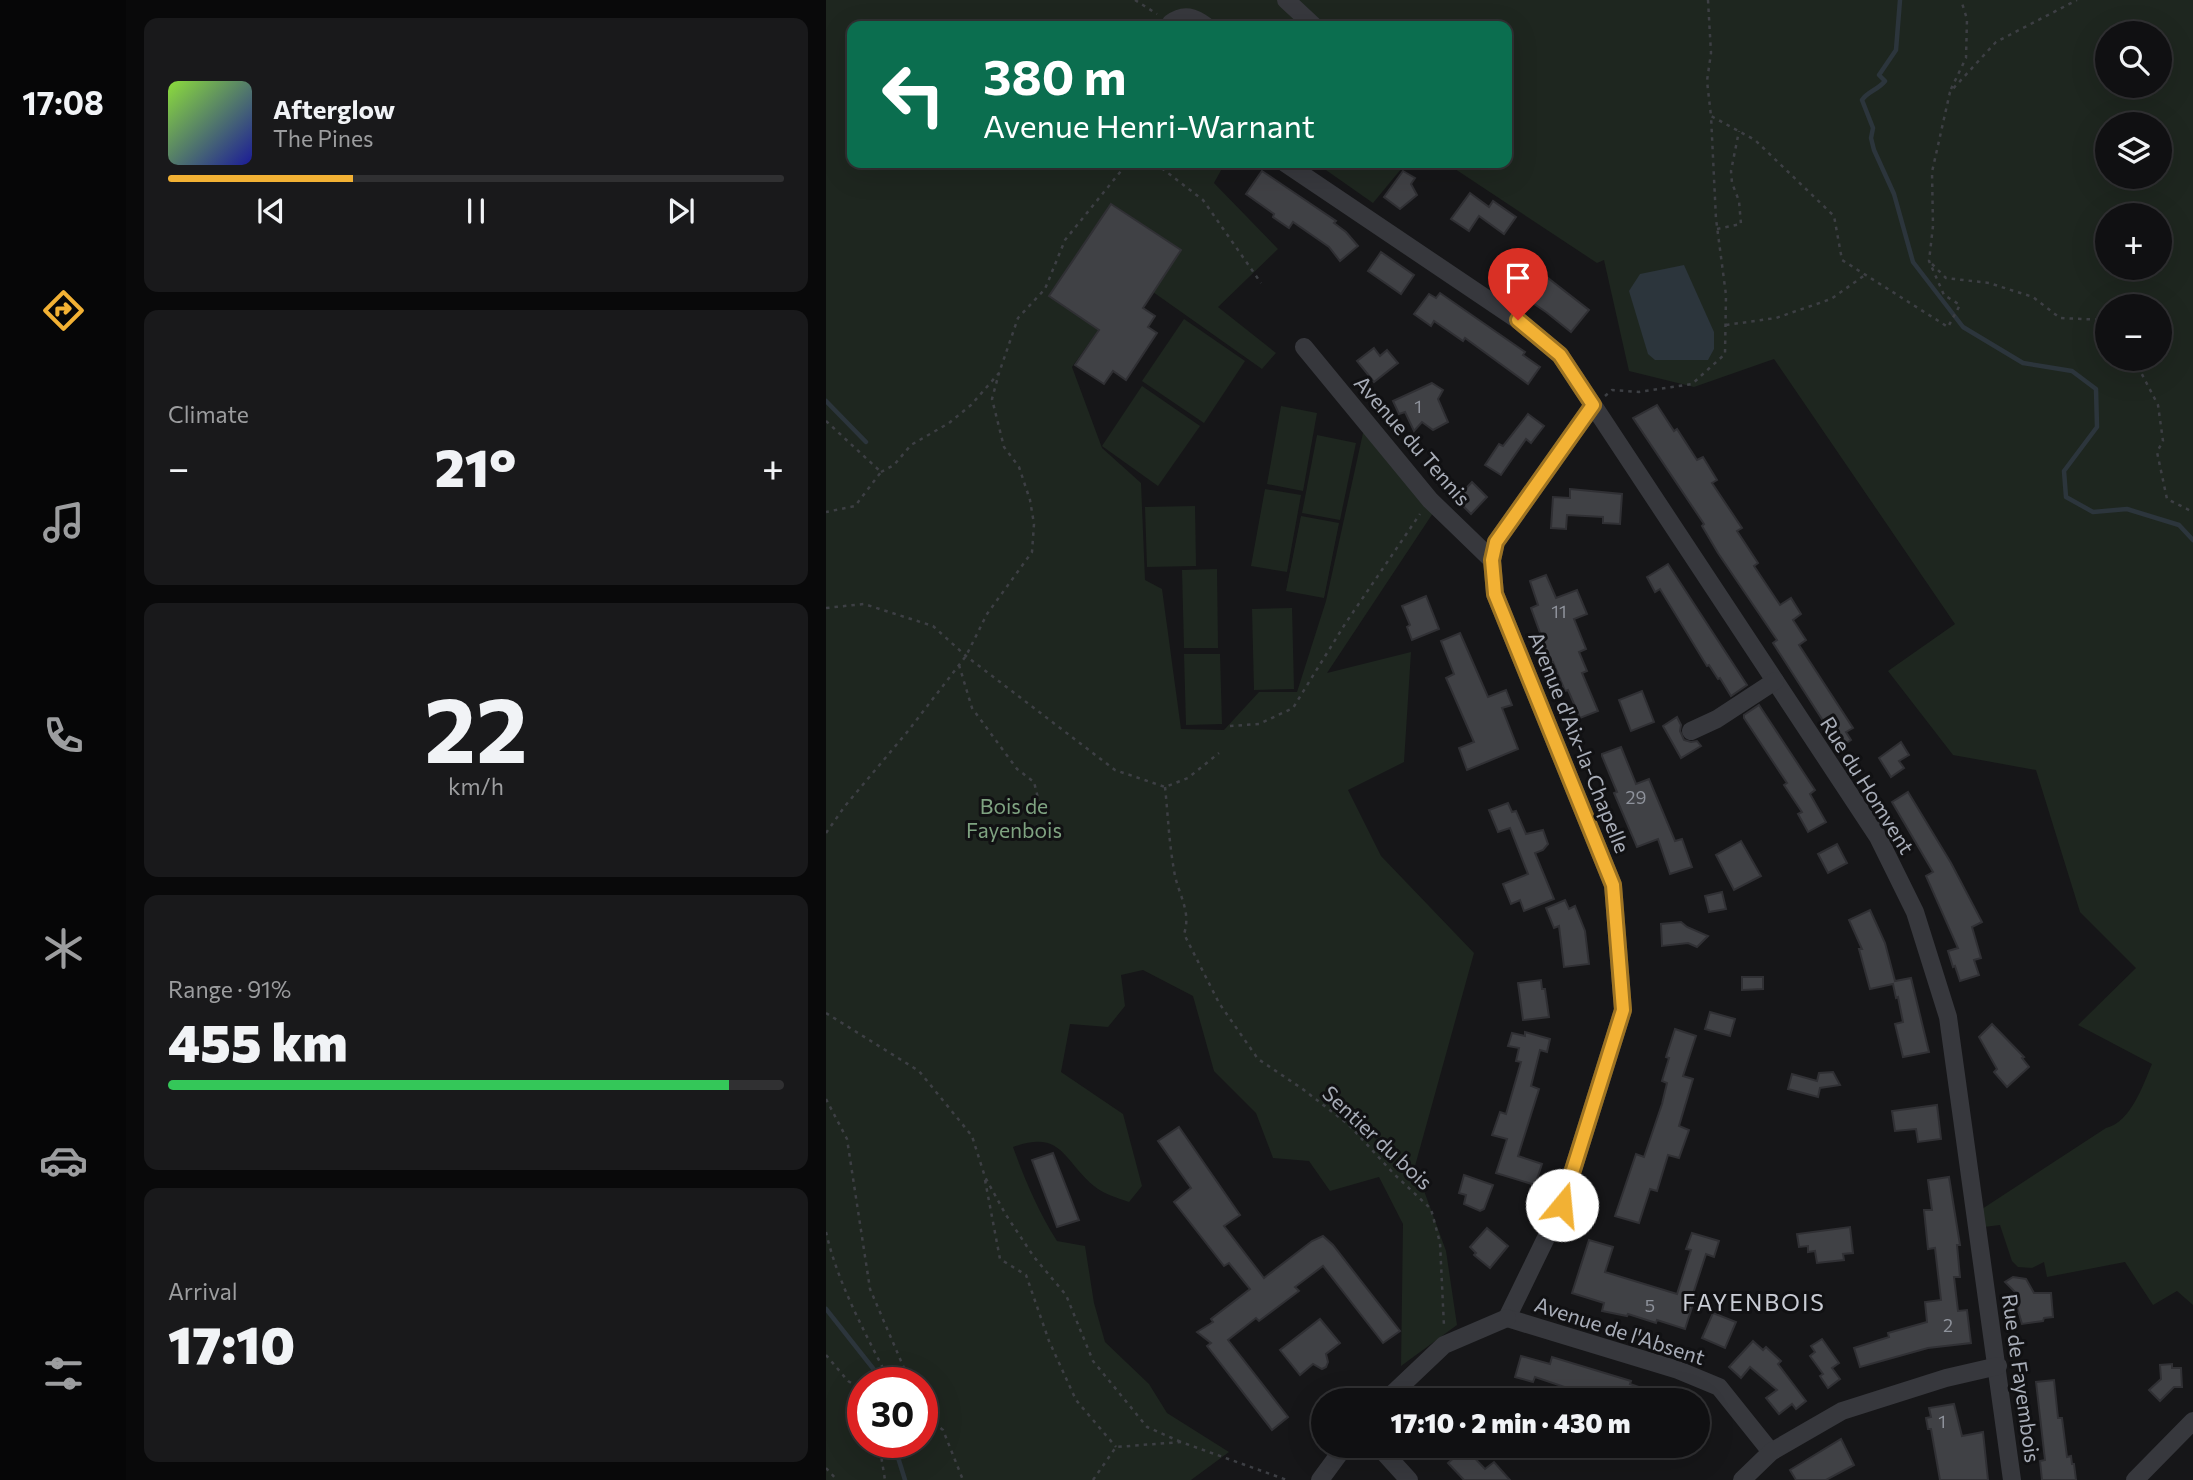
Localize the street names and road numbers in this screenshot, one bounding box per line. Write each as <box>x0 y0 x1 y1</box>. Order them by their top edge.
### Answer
street label: Avenue du Tennis <box>1350 370 1476 510</box>
street label: Avenue d'Aix-la-Chapelle <box>1524 628 1636 856</box>
street label: Rue du Homvent <box>1816 712 1920 858</box>
street label: Sentier du bois <box>1318 1080 1438 1194</box>
street label: Avenue de l'Absent <box>1532 1291 1708 1369</box>
street label: Rue de Fayembois <box>1998 1292 2046 1464</box>

